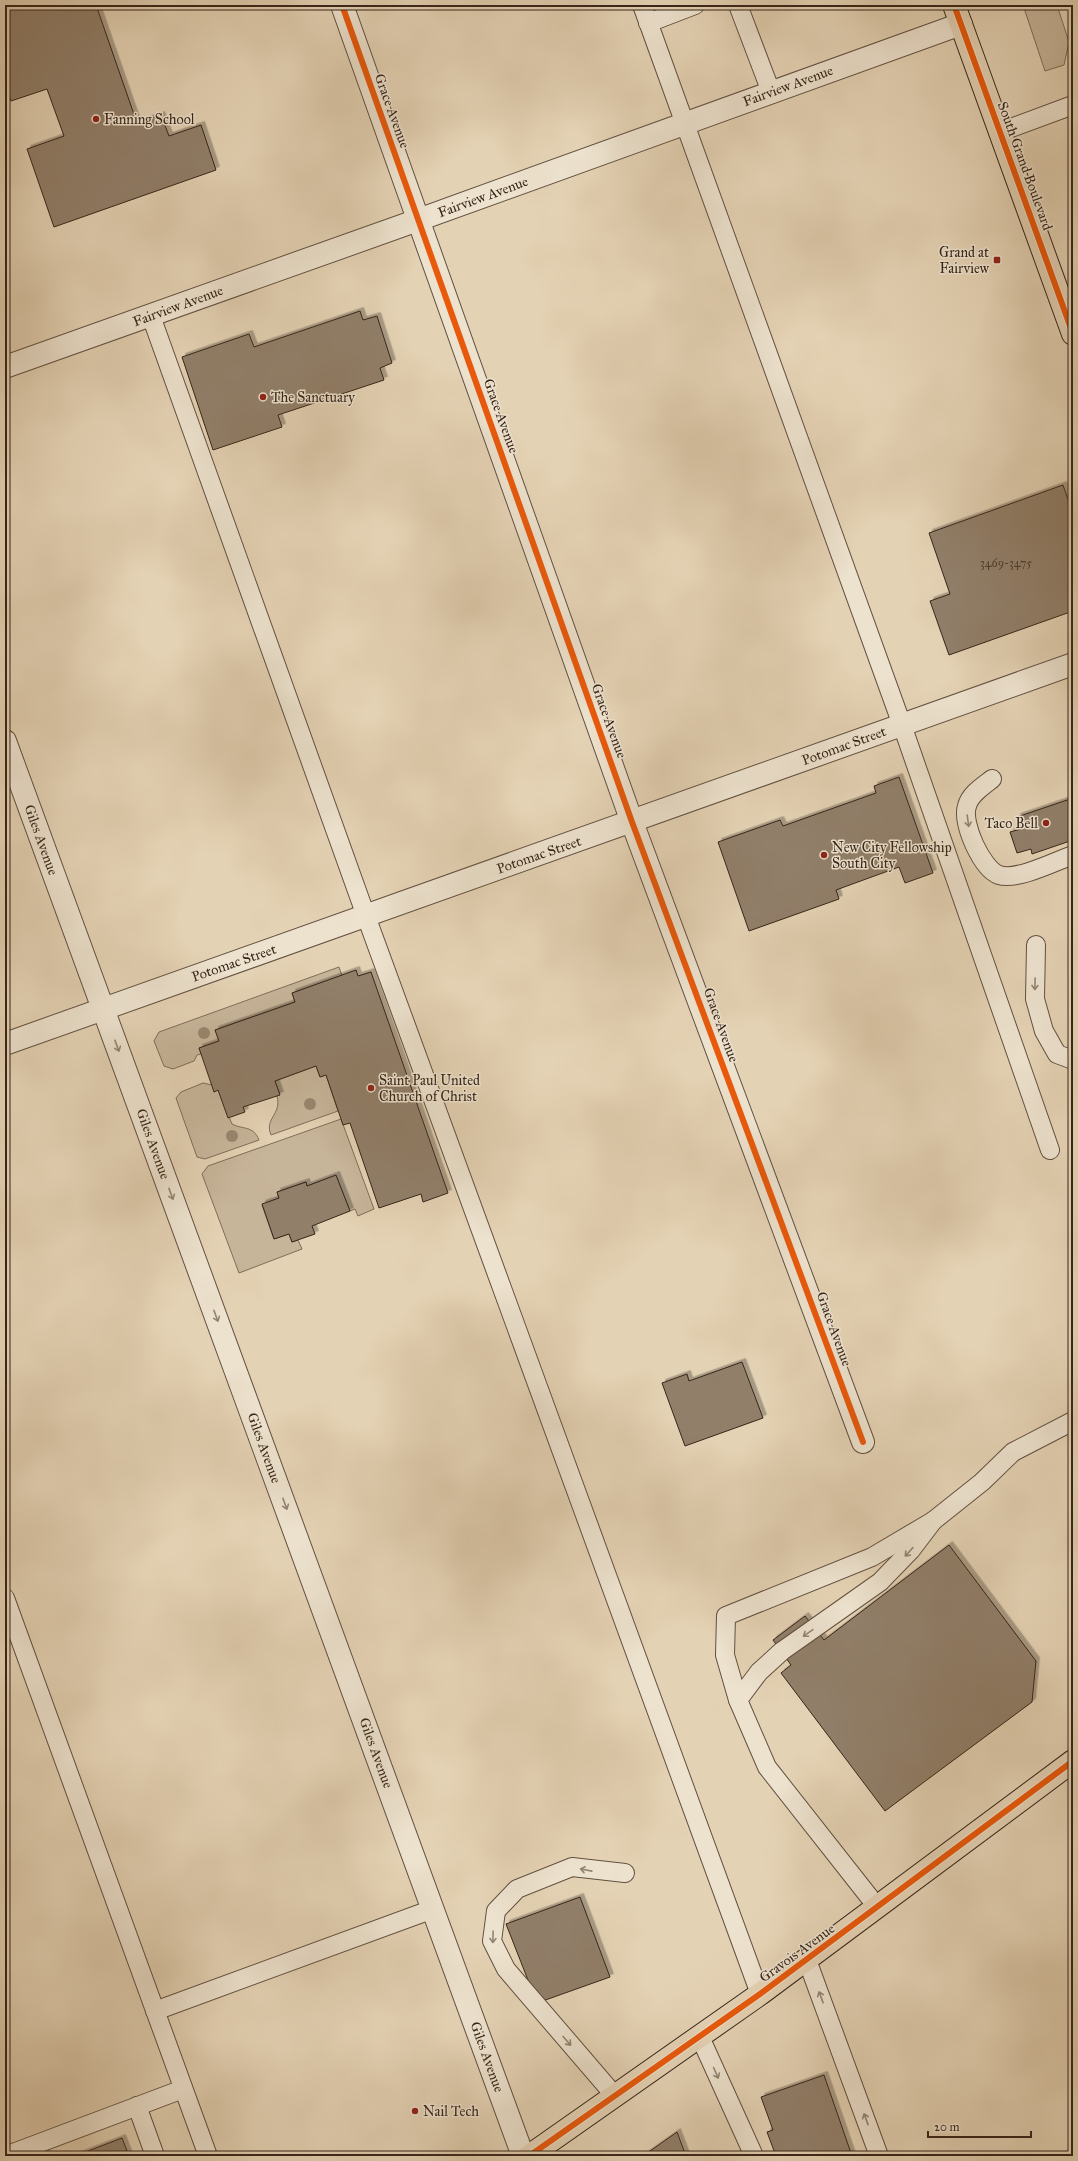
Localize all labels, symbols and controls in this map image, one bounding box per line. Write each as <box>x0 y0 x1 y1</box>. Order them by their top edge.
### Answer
street label: Fairview Avenue <box>741 62 836 110</box>
street label: Grace Avenue <box>371 71 413 151</box>
street label: South Grand Boulevard <box>994 99 1056 233</box>
place label: Fanning School <box>104 111 195 128</box>
marker: Fanning School <box>91 114 101 124</box>
street label: Fairview Avenue <box>436 173 531 221</box>
place label: Grand at Fairview <box>939 244 990 277</box>
marker: Grand at Fairview <box>992 255 1002 265</box>
street label: Fairview Avenue <box>131 282 226 330</box>
street label: Grace Avenue <box>480 376 522 456</box>
place label: The Sanctuary <box>271 389 355 406</box>
marker: The Sanctuary <box>258 392 268 402</box>
house number: 3469-3475 <box>980 556 1032 570</box>
street label: Grace Avenue <box>588 681 630 761</box>
street label: Potomac Street <box>800 723 888 769</box>
street label: Giles Avenue <box>20 802 62 878</box>
one-way arrow <box>964 815 972 828</box>
place label: Taco Bell <box>985 815 1038 832</box>
marker: Taco Bell <box>1041 818 1051 828</box>
street label: Potomac Street <box>494 833 584 877</box>
place label: New City Fellowship South City <box>832 839 952 872</box>
marker: New City Fellowship South City <box>819 850 829 860</box>
street label: Potomac Street <box>189 941 279 985</box>
one-way arrow <box>1031 977 1039 990</box>
street label: Grace Avenue <box>700 985 742 1065</box>
one-way arrow <box>113 1039 121 1051</box>
place label: Saint Paul United Church of Christ <box>379 1072 480 1105</box>
marker: Saint Paul United Church of Christ <box>366 1083 376 1093</box>
street label: Giles Avenue <box>132 1106 174 1182</box>
one-way arrow <box>168 1188 176 1200</box>
street label: Grace Avenue <box>813 1289 855 1369</box>
one-way arrow <box>212 1310 220 1322</box>
street label: Giles Avenue <box>243 1410 285 1486</box>
one-way arrow <box>281 1497 289 1509</box>
one-way arrow <box>904 1547 913 1557</box>
one-way arrow <box>802 1629 813 1637</box>
street label: Giles Avenue <box>355 1715 397 1791</box>
one-way arrow <box>580 1865 593 1873</box>
street label: Gravois Avenue <box>756 1920 838 1986</box>
one-way arrow <box>489 1930 497 1943</box>
one-way arrow <box>816 1992 824 2004</box>
street label: Giles Avenue <box>466 2019 508 2095</box>
one-way arrow <box>563 2036 572 2046</box>
one-way arrow <box>713 2066 720 2078</box>
place label: Nail Tech <box>423 2103 479 2120</box>
marker: Nail Tech <box>410 2106 420 2116</box>
scale bar <box>928 2113 1031 2139</box>
one-way arrow <box>861 2114 869 2126</box>
text: 20 m <box>934 2120 960 2134</box>

